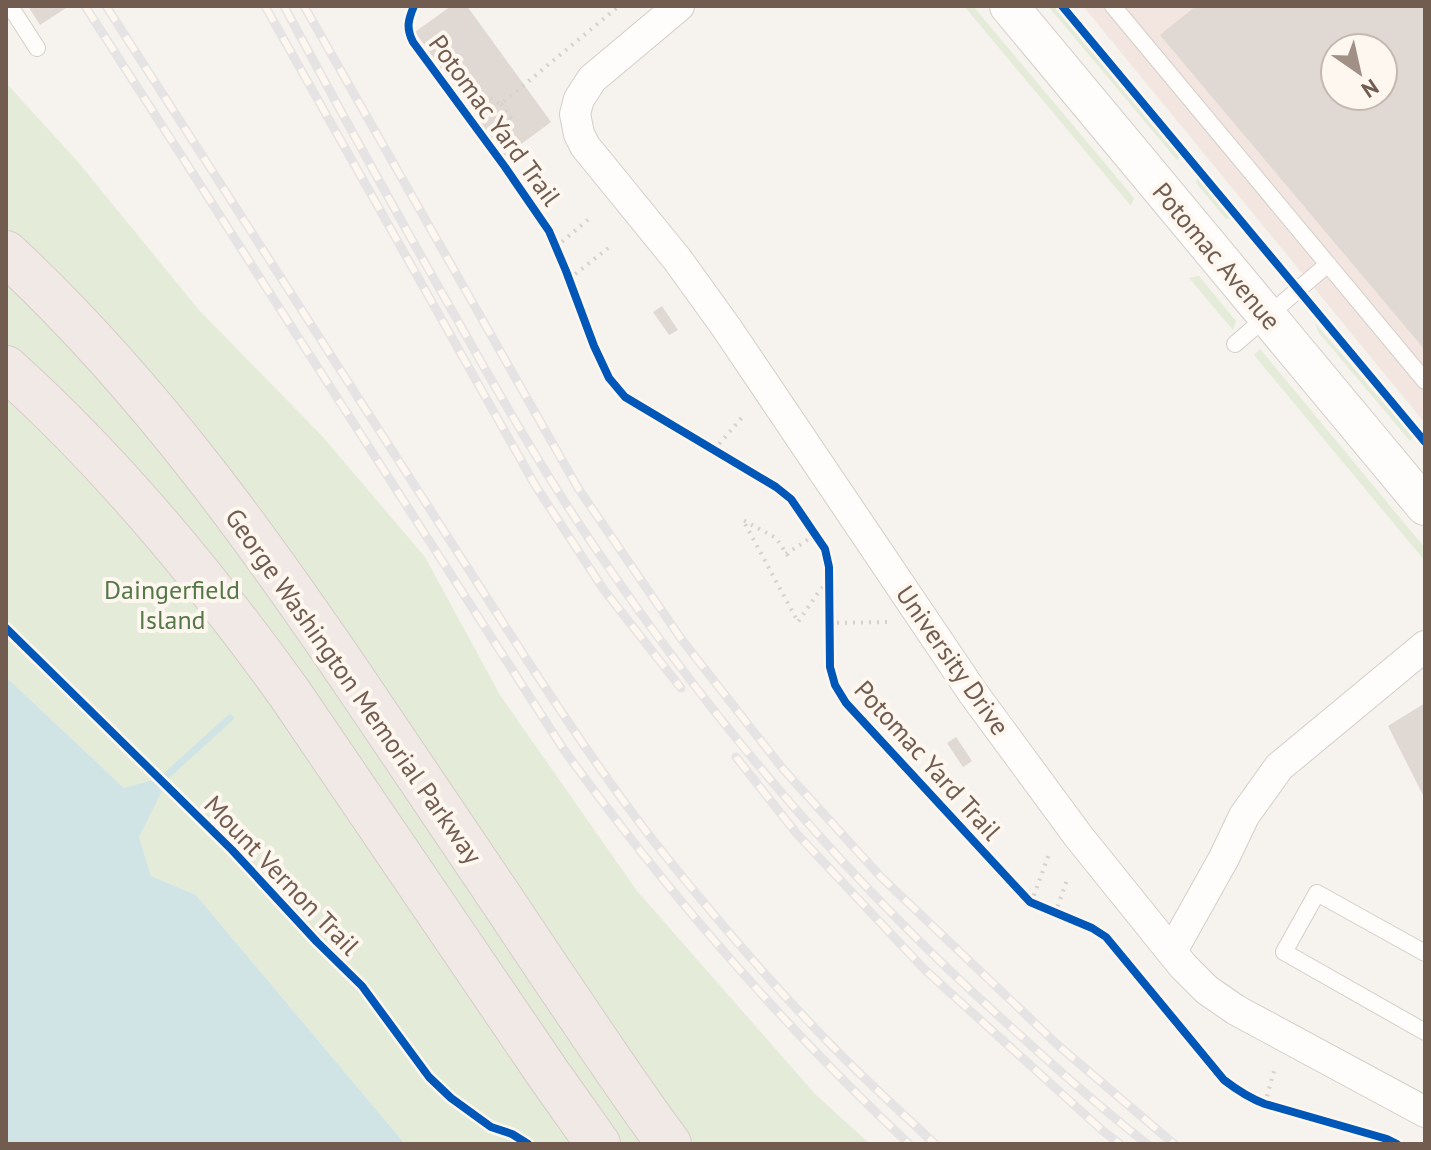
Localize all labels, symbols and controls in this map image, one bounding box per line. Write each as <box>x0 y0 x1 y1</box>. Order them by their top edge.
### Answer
street label: Potomac Yard Trail <box>422 28 568 212</box>
north arrow <box>1319 32 1399 112</box>
text: N <box>1356 73 1384 104</box>
street label: Potomac Avenue <box>1146 176 1288 336</box>
street label: George Washington Memorial Parkway <box>218 502 490 870</box>
park label: Daingerfield Island <box>104 573 240 636</box>
street label: University Drive <box>889 579 1017 741</box>
street label: Potomac Yard Trail <box>848 673 1009 847</box>
street label: Mount Vernon Trail <box>197 788 367 962</box>

